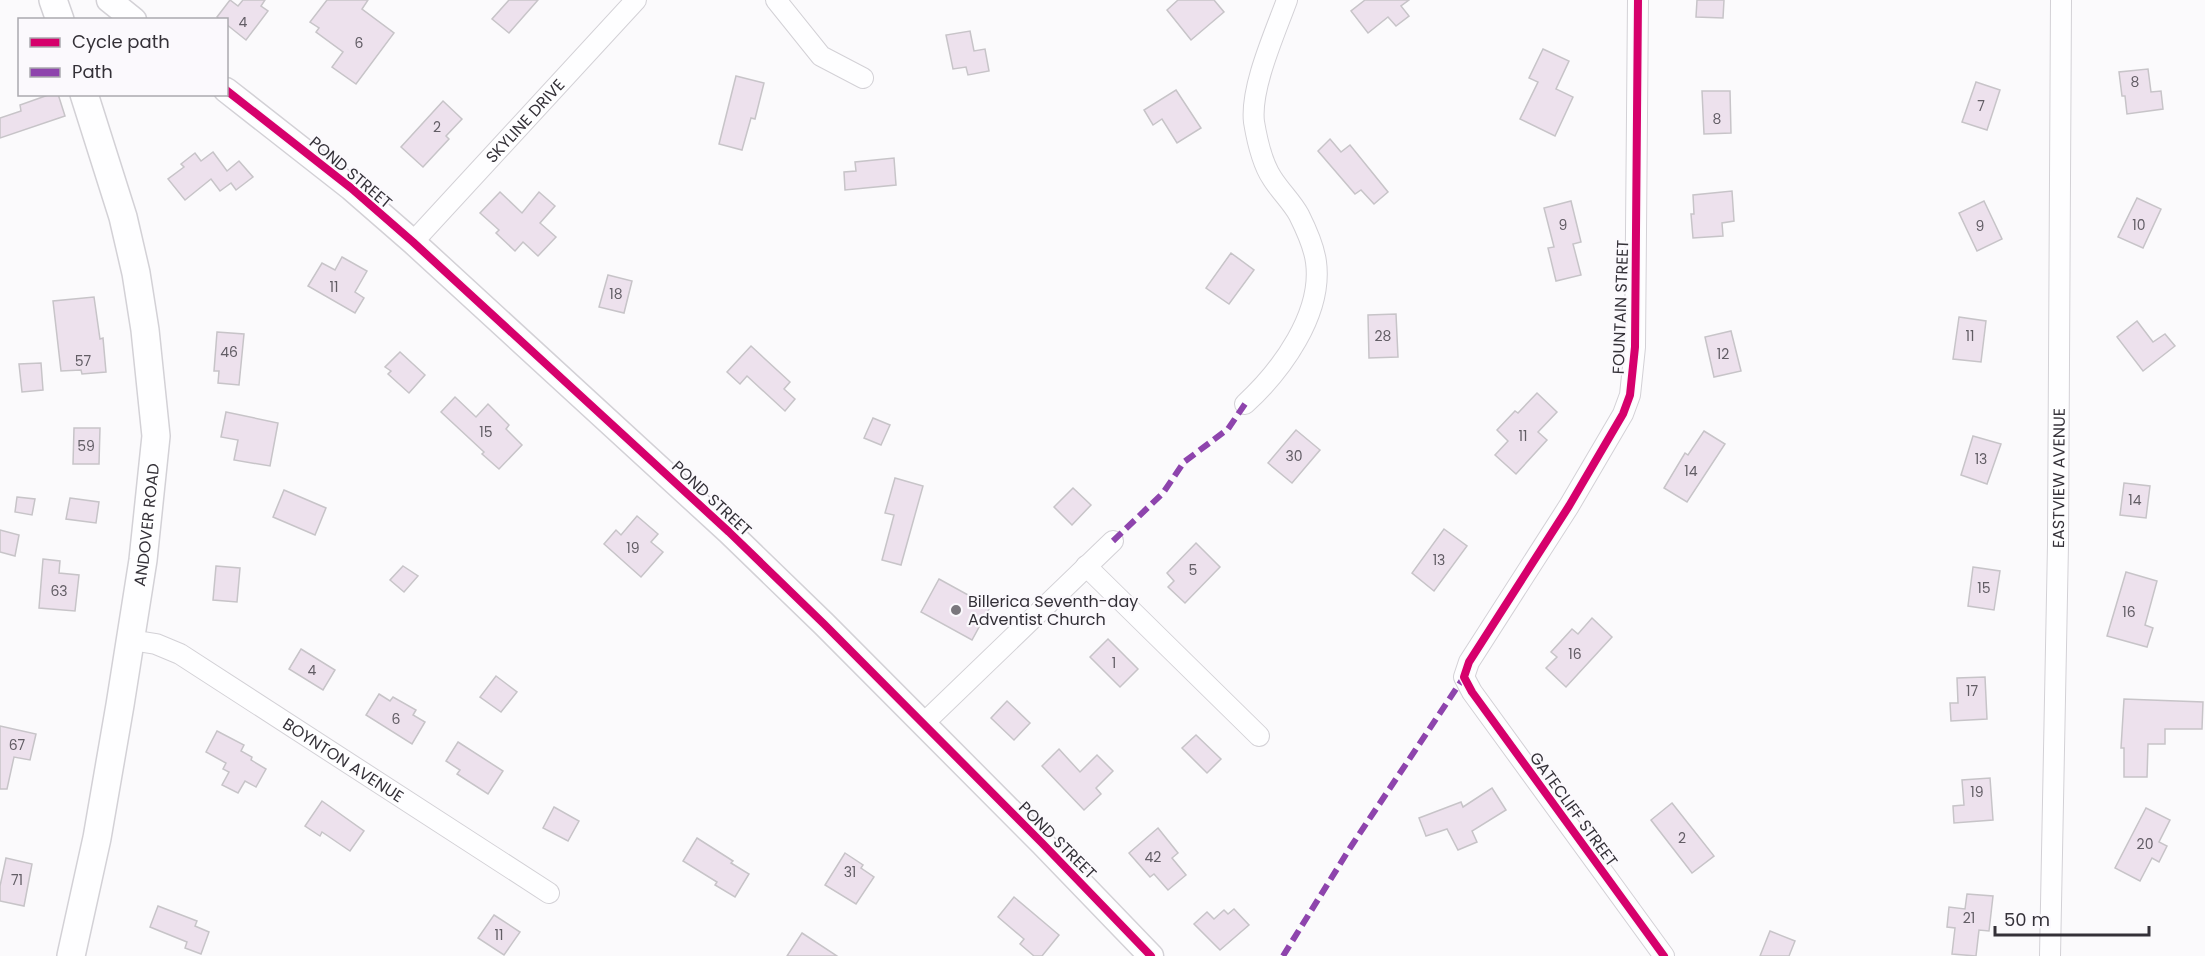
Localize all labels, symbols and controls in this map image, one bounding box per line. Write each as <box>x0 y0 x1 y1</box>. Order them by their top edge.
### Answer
house number: 4 <box>239 12 248 32</box>
legend <box>18 18 228 96</box>
text: Cycle path <box>72 29 170 54</box>
house number: 6 <box>355 33 364 53</box>
text: Path <box>72 59 113 84</box>
house number: 8 <box>2131 72 2140 92</box>
street label: SKYLINE DRIVE <box>480 74 570 168</box>
house number: 7 <box>1977 96 1985 116</box>
house number: 8 <box>1713 109 1722 129</box>
house number: 2 <box>433 117 441 137</box>
street label: POND STREET <box>304 131 397 214</box>
house number: 9 <box>1559 215 1567 235</box>
house number: 10 <box>2132 215 2146 235</box>
house number: 9 <box>1976 216 1984 236</box>
street label: FOUNTAIN STREET <box>1607 239 1634 375</box>
house number: 11 <box>330 277 338 297</box>
house number: 18 <box>609 284 623 304</box>
house number: 28 <box>1375 326 1392 346</box>
house number: 11 <box>1966 326 1974 346</box>
house number: 46 <box>220 342 238 362</box>
house number: 12 <box>1717 344 1729 364</box>
house number: 57 <box>75 351 92 371</box>
street label: EASTVIEW AVENUE <box>2047 408 2071 548</box>
house number: 15 <box>479 422 493 442</box>
house number: 11 <box>1519 426 1527 446</box>
house number: 59 <box>77 436 95 456</box>
house number: 30 <box>1285 446 1303 466</box>
house number: 13 <box>1975 449 1987 469</box>
street label: POND STREET <box>667 455 757 542</box>
house number: 14 <box>1684 461 1698 481</box>
street label: ANDOVER ROAD <box>128 462 165 588</box>
house number: 14 <box>2128 490 2142 510</box>
house number: 19 <box>626 538 640 558</box>
house number: 13 <box>1433 550 1445 570</box>
house number: 5 <box>1189 560 1197 580</box>
house number: 15 <box>1977 578 1991 598</box>
house number: 63 <box>50 581 68 601</box>
place label: Billerica Seventh-day Adventist Church <box>968 590 1138 631</box>
house number: 16 <box>2122 602 2136 622</box>
marker: Billerica Seventh-day Adventist Church <box>949 603 963 617</box>
house number: 16 <box>1568 644 1582 664</box>
house number: 1 <box>1112 653 1116 673</box>
house number: 4 <box>308 660 317 680</box>
house number: 17 <box>1966 681 1978 701</box>
house number: 6 <box>392 709 401 729</box>
street label: BOYNTON AVENUE <box>278 713 408 808</box>
house number: 67 <box>9 735 26 755</box>
street label: GATECLIFF STREET <box>1524 747 1623 872</box>
house number: 19 <box>1970 782 1984 802</box>
street label: POND STREET <box>1014 796 1102 885</box>
house number: 2 <box>1678 828 1686 848</box>
house number: 20 <box>2137 834 2153 854</box>
house number: 42 <box>1145 847 1161 867</box>
house number: 31 <box>844 862 856 882</box>
house number: 71 <box>11 870 23 890</box>
scale bar <box>1995 899 2150 937</box>
text: 50 m <box>2004 907 2050 932</box>
house number: 21 <box>1963 908 1975 928</box>
house number: 11 <box>495 925 503 945</box>

